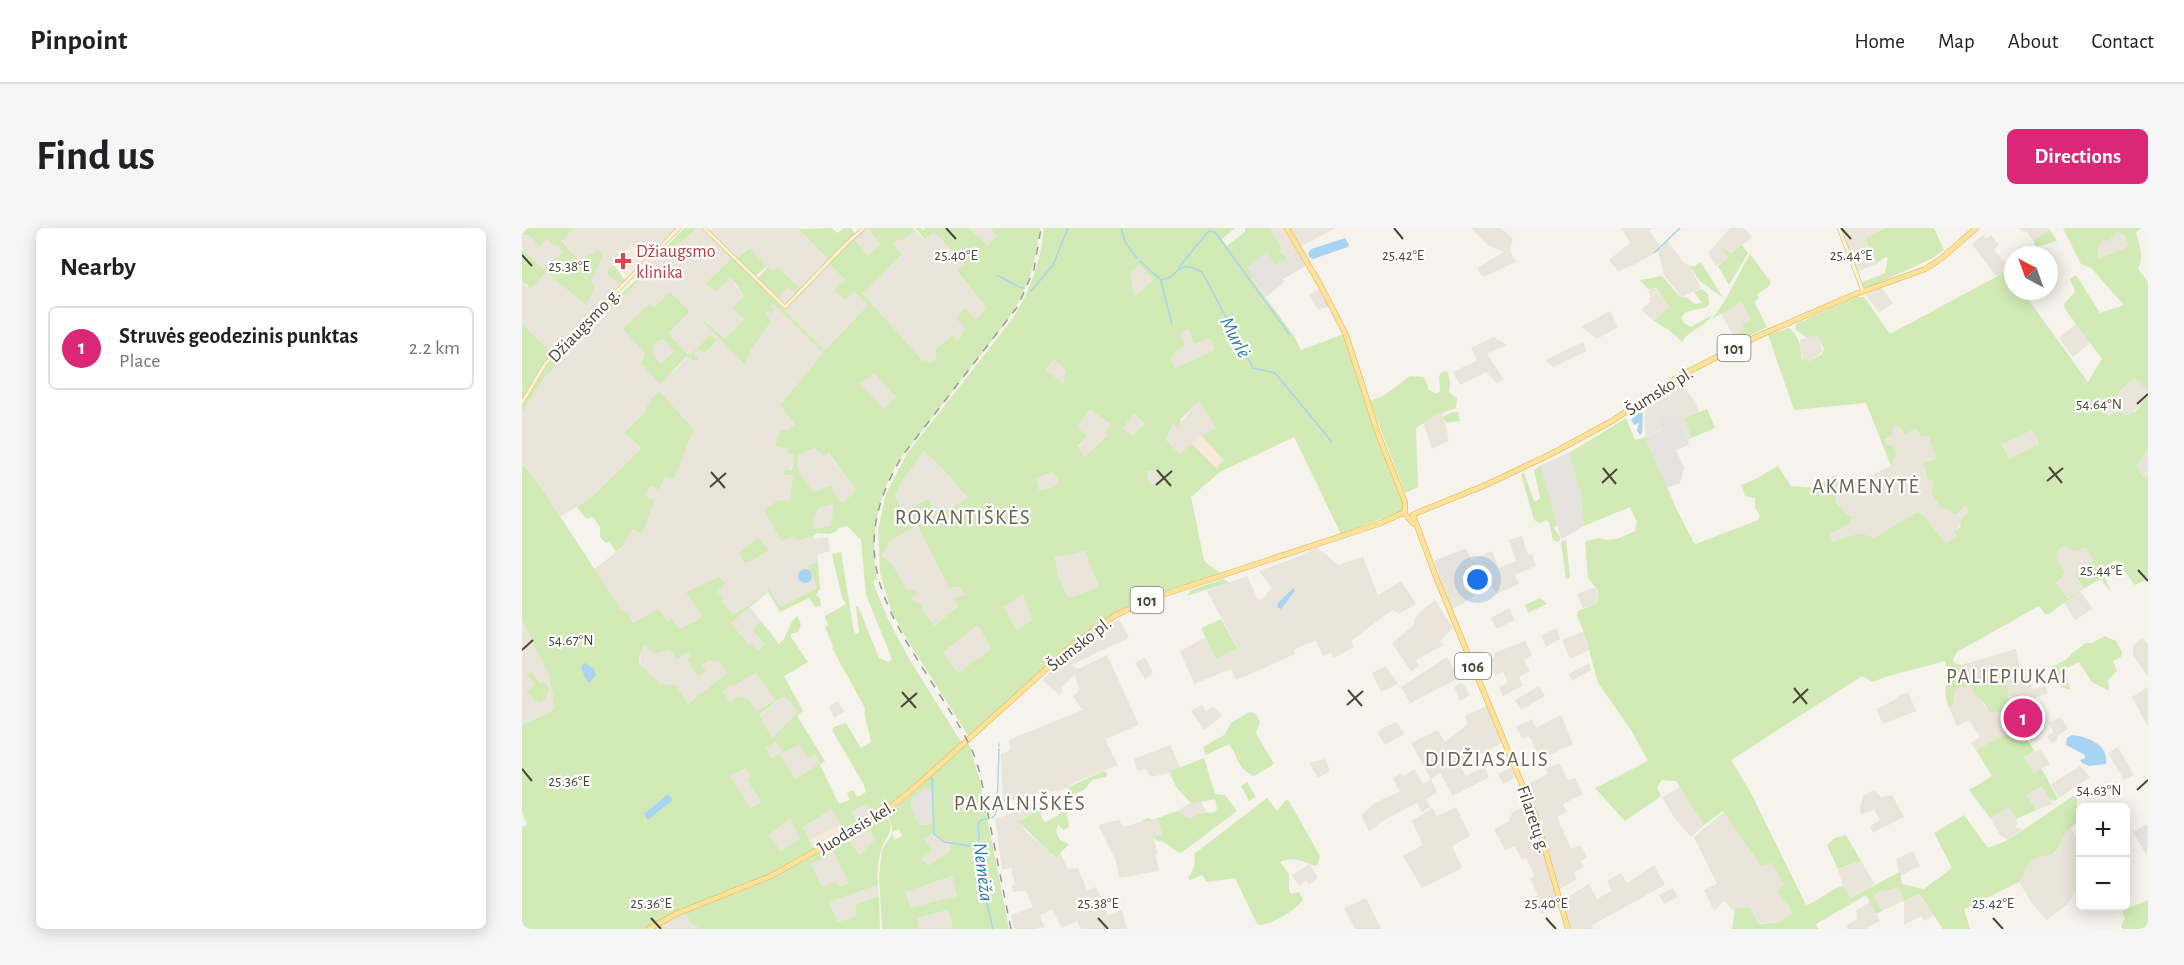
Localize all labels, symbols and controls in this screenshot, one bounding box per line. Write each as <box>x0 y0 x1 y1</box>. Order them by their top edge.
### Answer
text: Pinpoint <box>30 27 128 55</box>
text: Home <box>1854 31 1905 52</box>
text: Map <box>1938 31 1975 52</box>
text: About <box>2008 31 2058 52</box>
text: Contact <box>2091 31 2154 52</box>
button: Directions <box>2007 129 2148 184</box>
text: Find us <box>36 135 155 177</box>
place label: Džiaugsmo klinika <box>636 243 716 282</box>
north arrow <box>2004 246 2058 300</box>
text: 25.40°E <box>934 248 978 263</box>
text: 25.42°E <box>1382 248 1424 263</box>
text: 25.44°E <box>1830 248 1872 263</box>
marker: Džiaugsmo klinika <box>614 252 632 270</box>
text: Nearby <box>60 254 136 280</box>
text: 25.38°E <box>548 259 590 274</box>
street label: Džiaugsmo g. <box>545 285 624 366</box>
water label: Murlė <box>1216 314 1254 362</box>
text: Struvės geodezinis punktas <box>119 325 358 347</box>
road number: 101 <box>1718 335 1750 361</box>
text: 1 <box>78 338 85 358</box>
text: 2.2 km <box>409 338 460 358</box>
text: Place <box>119 351 160 371</box>
street label: Šumsko pl. <box>1621 362 1697 420</box>
text: 54.64°N <box>2076 397 2122 412</box>
district label: AKMENYTĖ <box>1812 475 1920 497</box>
district label: ROKANTIŠKĖS <box>895 505 1031 528</box>
text: 25.44°E <box>2080 563 2122 578</box>
your location <box>1463 565 1492 594</box>
road number: 101 <box>1130 587 1164 613</box>
street label: Šumsko pl. <box>1042 612 1115 675</box>
text: 54.67°N <box>549 633 593 648</box>
road number: 106 <box>1455 653 1491 679</box>
district label: PALIEPIUKAI <box>1946 666 2068 687</box>
pin: 1 <box>2004 696 2042 740</box>
district label: DIDŽIASALIS <box>1425 747 1549 770</box>
text: 25.36°E <box>548 774 590 789</box>
street label: Filaretų g. <box>1513 783 1553 855</box>
text: 54.63°N <box>2077 783 2121 798</box>
district label: PAKALNIŠKĖS <box>954 791 1086 814</box>
street label: Juodasis kel. <box>815 798 898 858</box>
map controls <box>2076 803 2130 911</box>
button: + <box>2076 803 2130 857</box>
water label: Nemėža <box>969 842 997 903</box>
button: − <box>2076 857 2130 911</box>
text: 25.36°E <box>630 896 672 911</box>
text: 25.38°E <box>1077 896 1119 911</box>
text: 25.40°E <box>1524 896 1568 911</box>
text: 25.42°E <box>1972 896 2014 911</box>

